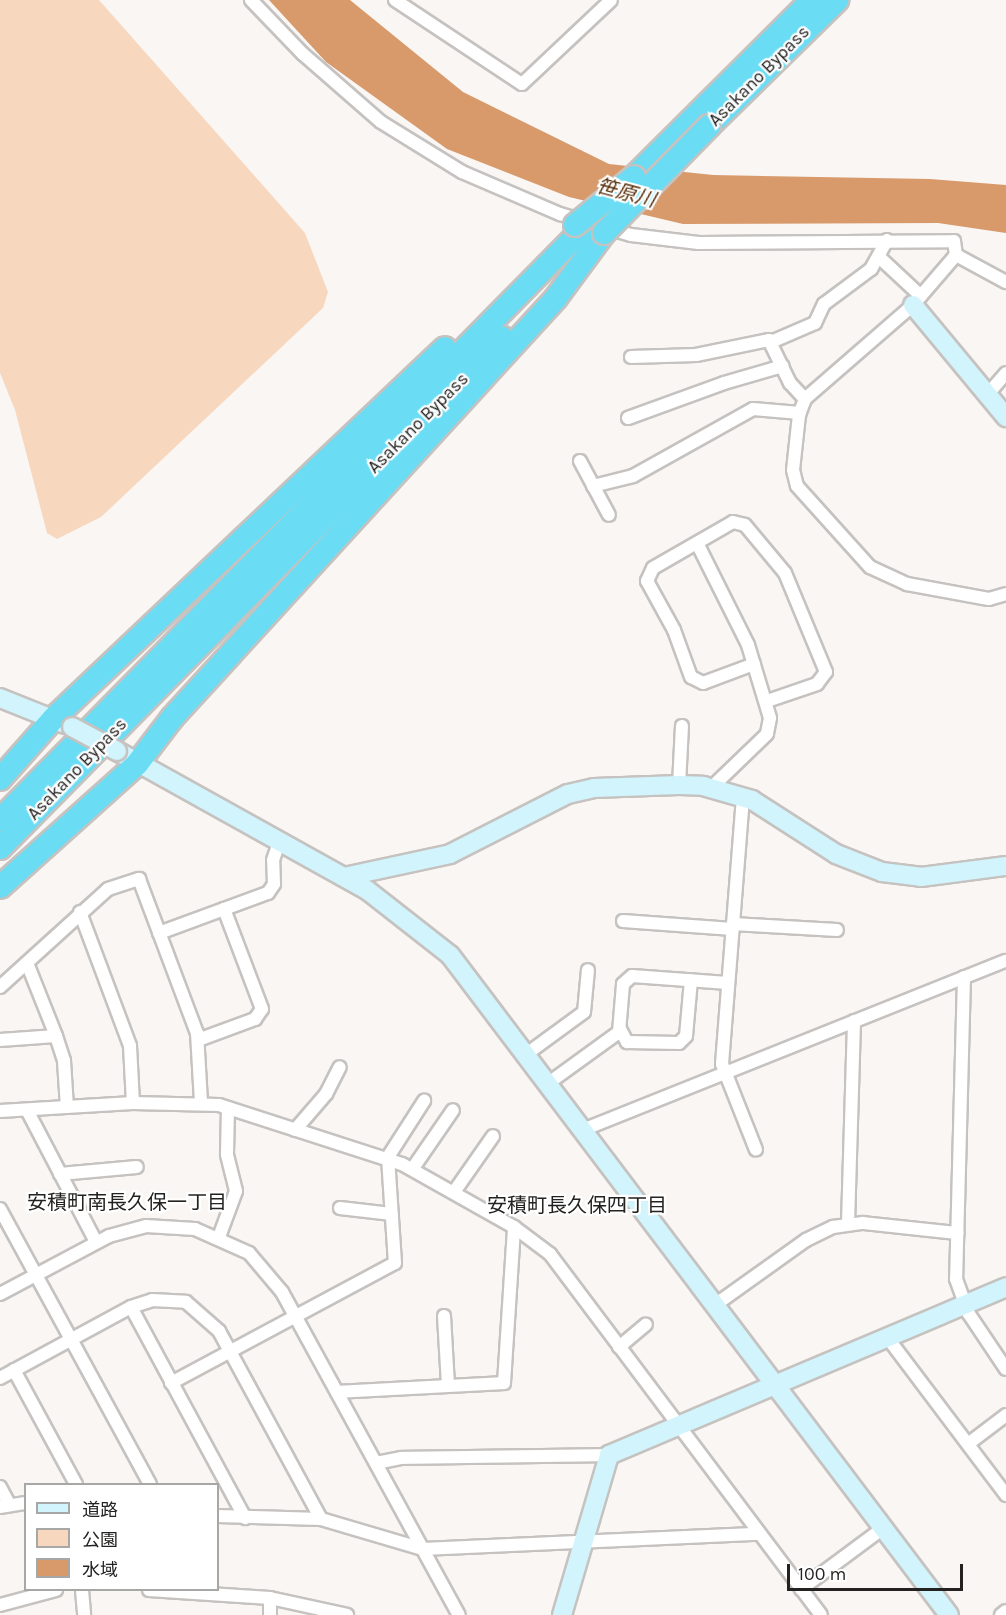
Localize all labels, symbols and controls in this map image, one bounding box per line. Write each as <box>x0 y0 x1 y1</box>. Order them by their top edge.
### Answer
street label: Asakano Bypass <box>704 21 814 131</box>
water label: 笹原川 <box>594 174 658 212</box>
street label: Asakano Bypass <box>363 368 473 478</box>
street label: Asakano Bypass <box>23 713 131 825</box>
district label: 安積町南長久保一丁目 <box>27 1190 227 1214</box>
district label: 安積町長久保四丁目 <box>487 1193 667 1217</box>
legend <box>24 1483 219 1591</box>
text: 道路 <box>82 1499 118 1521</box>
text: 公園 <box>82 1529 118 1551</box>
scale bar <box>790 1552 966 1590</box>
text: 水域 <box>82 1559 118 1581</box>
text: 100 m <box>798 1563 846 1585</box>

